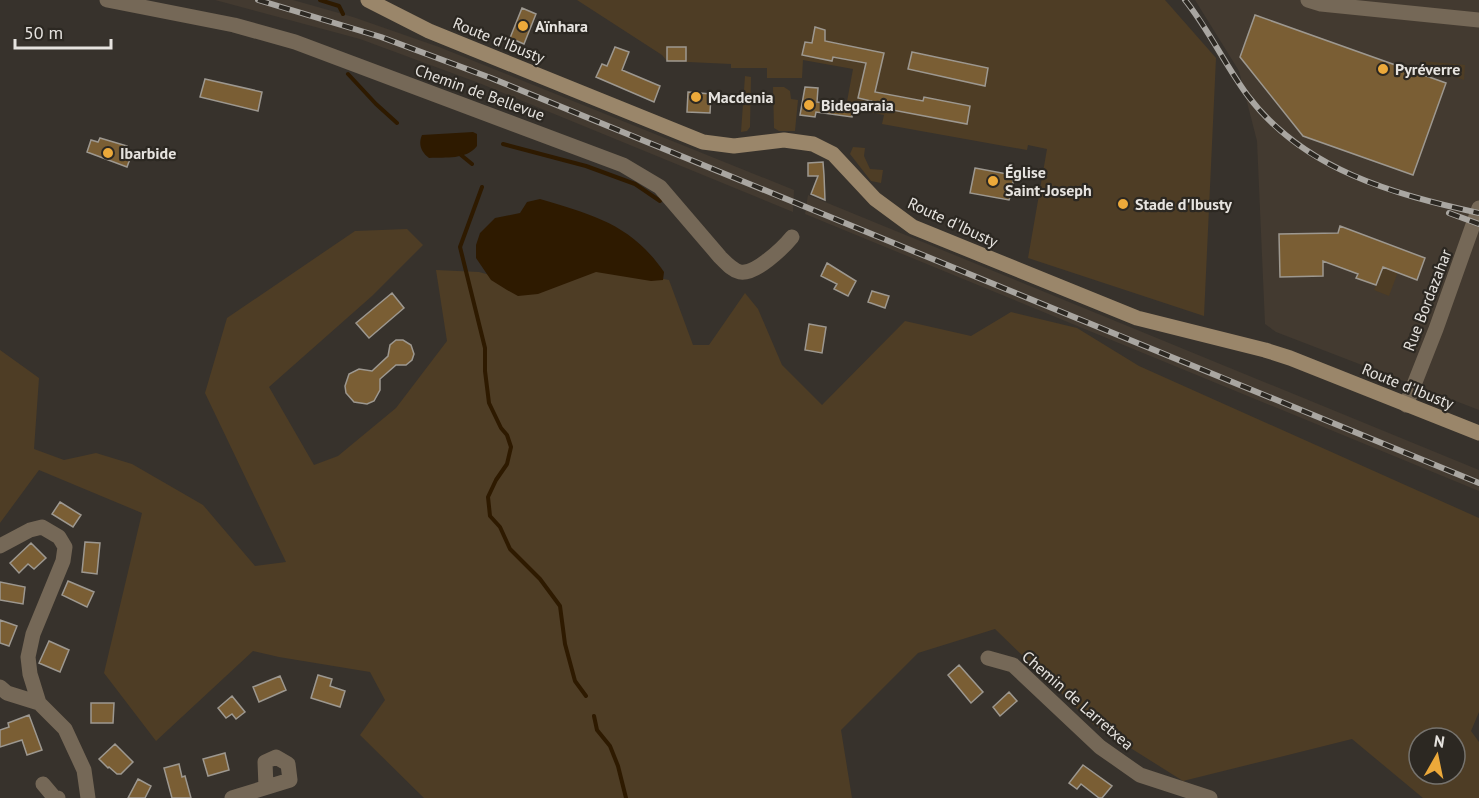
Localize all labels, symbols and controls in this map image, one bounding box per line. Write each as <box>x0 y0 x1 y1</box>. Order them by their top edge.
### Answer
scale bar <box>15 12 111 50</box>
street label: Route d'Ibusty <box>450 13 548 68</box>
place label: Aïnhara <box>535 16 588 36</box>
marker: Aïnhara <box>516 19 530 33</box>
text: 50 m <box>24 21 63 44</box>
street label: Chemin de Bellevue <box>412 59 548 125</box>
place label: Pyréverre <box>1395 59 1460 79</box>
marker: Pyréverre <box>1376 62 1390 76</box>
place label: Macdenia <box>708 87 773 107</box>
marker: Macdenia <box>689 90 703 104</box>
place label: Bidegaraia <box>821 95 894 115</box>
marker: Bidegaraia <box>802 98 816 112</box>
place label: Ibarbide <box>120 143 176 163</box>
marker: Ibarbide <box>101 146 115 160</box>
place label: Église Saint-Joseph <box>1005 162 1092 200</box>
marker: Église Saint-Joseph <box>986 174 1000 188</box>
street label: Route d'Ibusty <box>905 192 1002 252</box>
place label: Stade d'Ibusty <box>1135 194 1232 214</box>
marker: Stade d'Ibusty <box>1116 197 1130 211</box>
street label: Rue Bordazahar <box>1398 246 1456 354</box>
street label: Route d'Ibusty <box>1359 359 1457 414</box>
street label: Chemin de Larretxea <box>1018 646 1138 754</box>
north arrow <box>1407 726 1467 786</box>
text: N <box>1433 730 1446 752</box>

